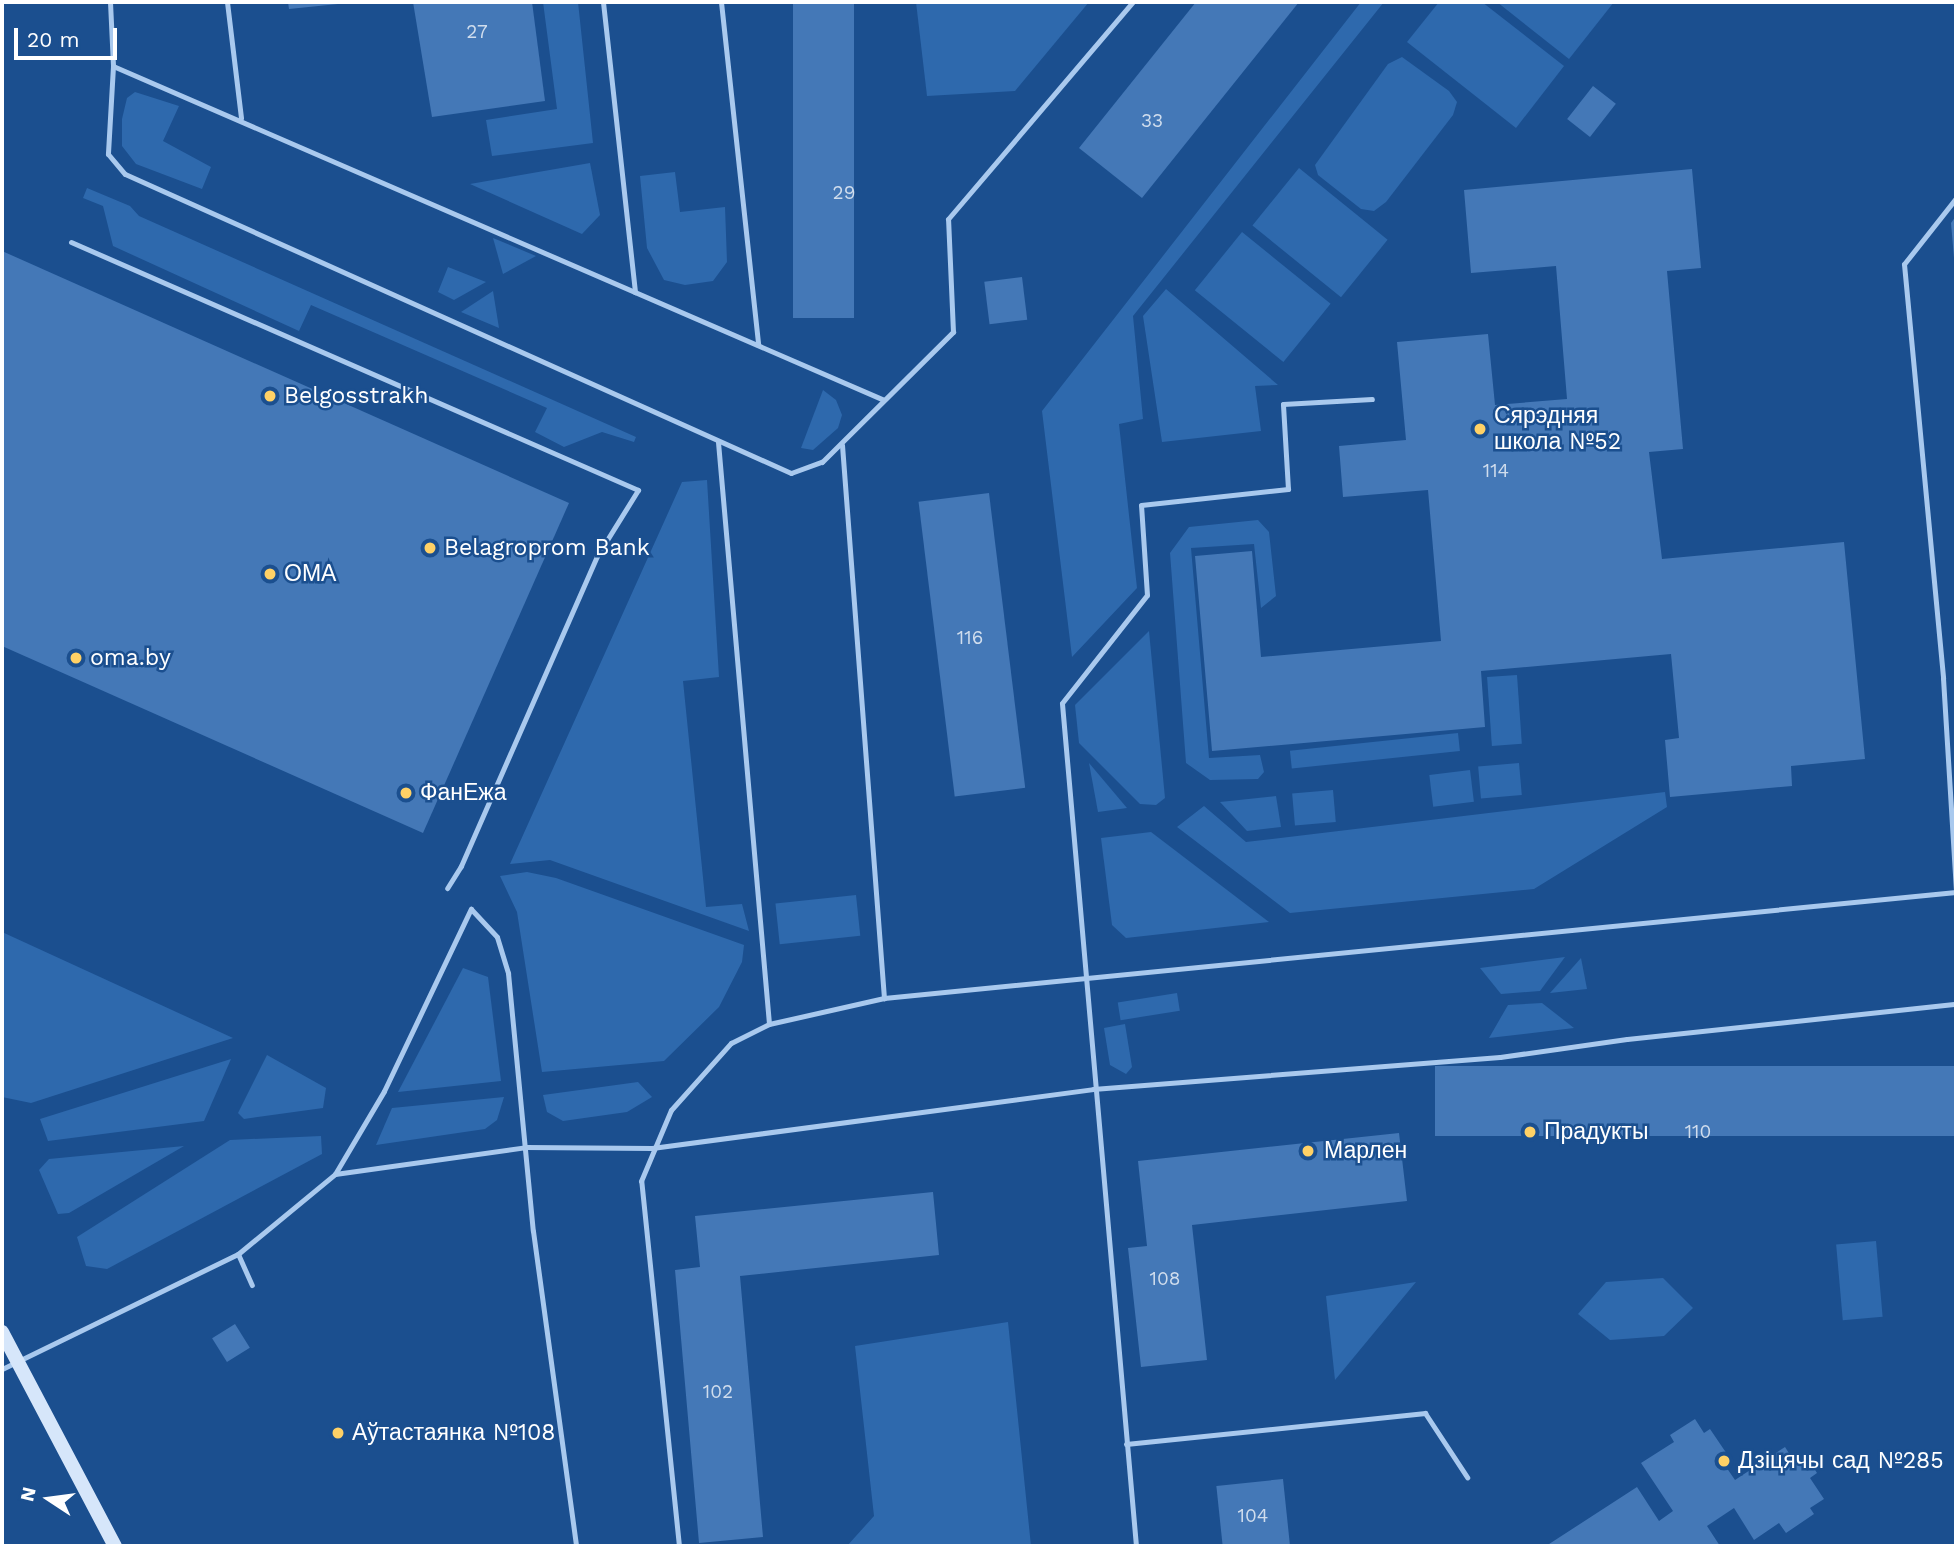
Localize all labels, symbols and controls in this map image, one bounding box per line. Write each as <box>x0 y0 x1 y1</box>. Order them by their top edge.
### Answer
scale bar <box>18 14 121 58</box>
house number: 27 <box>466 21 488 43</box>
text: 20 m <box>27 27 79 52</box>
house number: 33 <box>1141 110 1163 132</box>
house number: 29 <box>833 182 855 204</box>
place label: Belgosstrakh <box>284 382 429 410</box>
marker: Belgosstrakh <box>262 388 278 404</box>
place label: Сярэдняя школа №52 <box>1494 402 1621 456</box>
marker: Сярэдняя школа №52 <box>1472 421 1488 437</box>
house number: 114 <box>1483 460 1509 482</box>
place label: Belagroprom Bank <box>444 534 650 562</box>
marker: Belagroprom Bank <box>422 540 438 556</box>
place label: ОМА <box>284 560 336 588</box>
marker: ОМА <box>262 566 278 582</box>
house number: 116 <box>957 627 983 649</box>
place label: oma.by <box>90 644 171 672</box>
marker: oma.by <box>68 650 84 666</box>
place label: ФанЕжа <box>420 779 506 807</box>
marker: ФанЕжа <box>398 785 414 801</box>
place label: Прадукты <box>1544 1118 1648 1146</box>
house number: 110 <box>1685 1121 1711 1143</box>
marker: Прадукты <box>1522 1124 1538 1140</box>
place label: Марлен <box>1324 1137 1407 1165</box>
marker: Марлен <box>1298 1141 1318 1161</box>
house number: 108 <box>1150 1268 1180 1290</box>
house number: 102 <box>703 1381 733 1403</box>
place label: Аўтастаянка №108 <box>352 1419 555 1447</box>
marker: Аўтастаянка №108 <box>330 1425 346 1441</box>
place label: Дзіцячы сад №285 <box>1738 1447 1944 1475</box>
marker: Дзіцячы сад №285 <box>1716 1453 1732 1469</box>
north arrow <box>14 1464 84 1534</box>
text: N <box>15 1485 41 1504</box>
house number: 104 <box>1238 1505 1268 1527</box>

